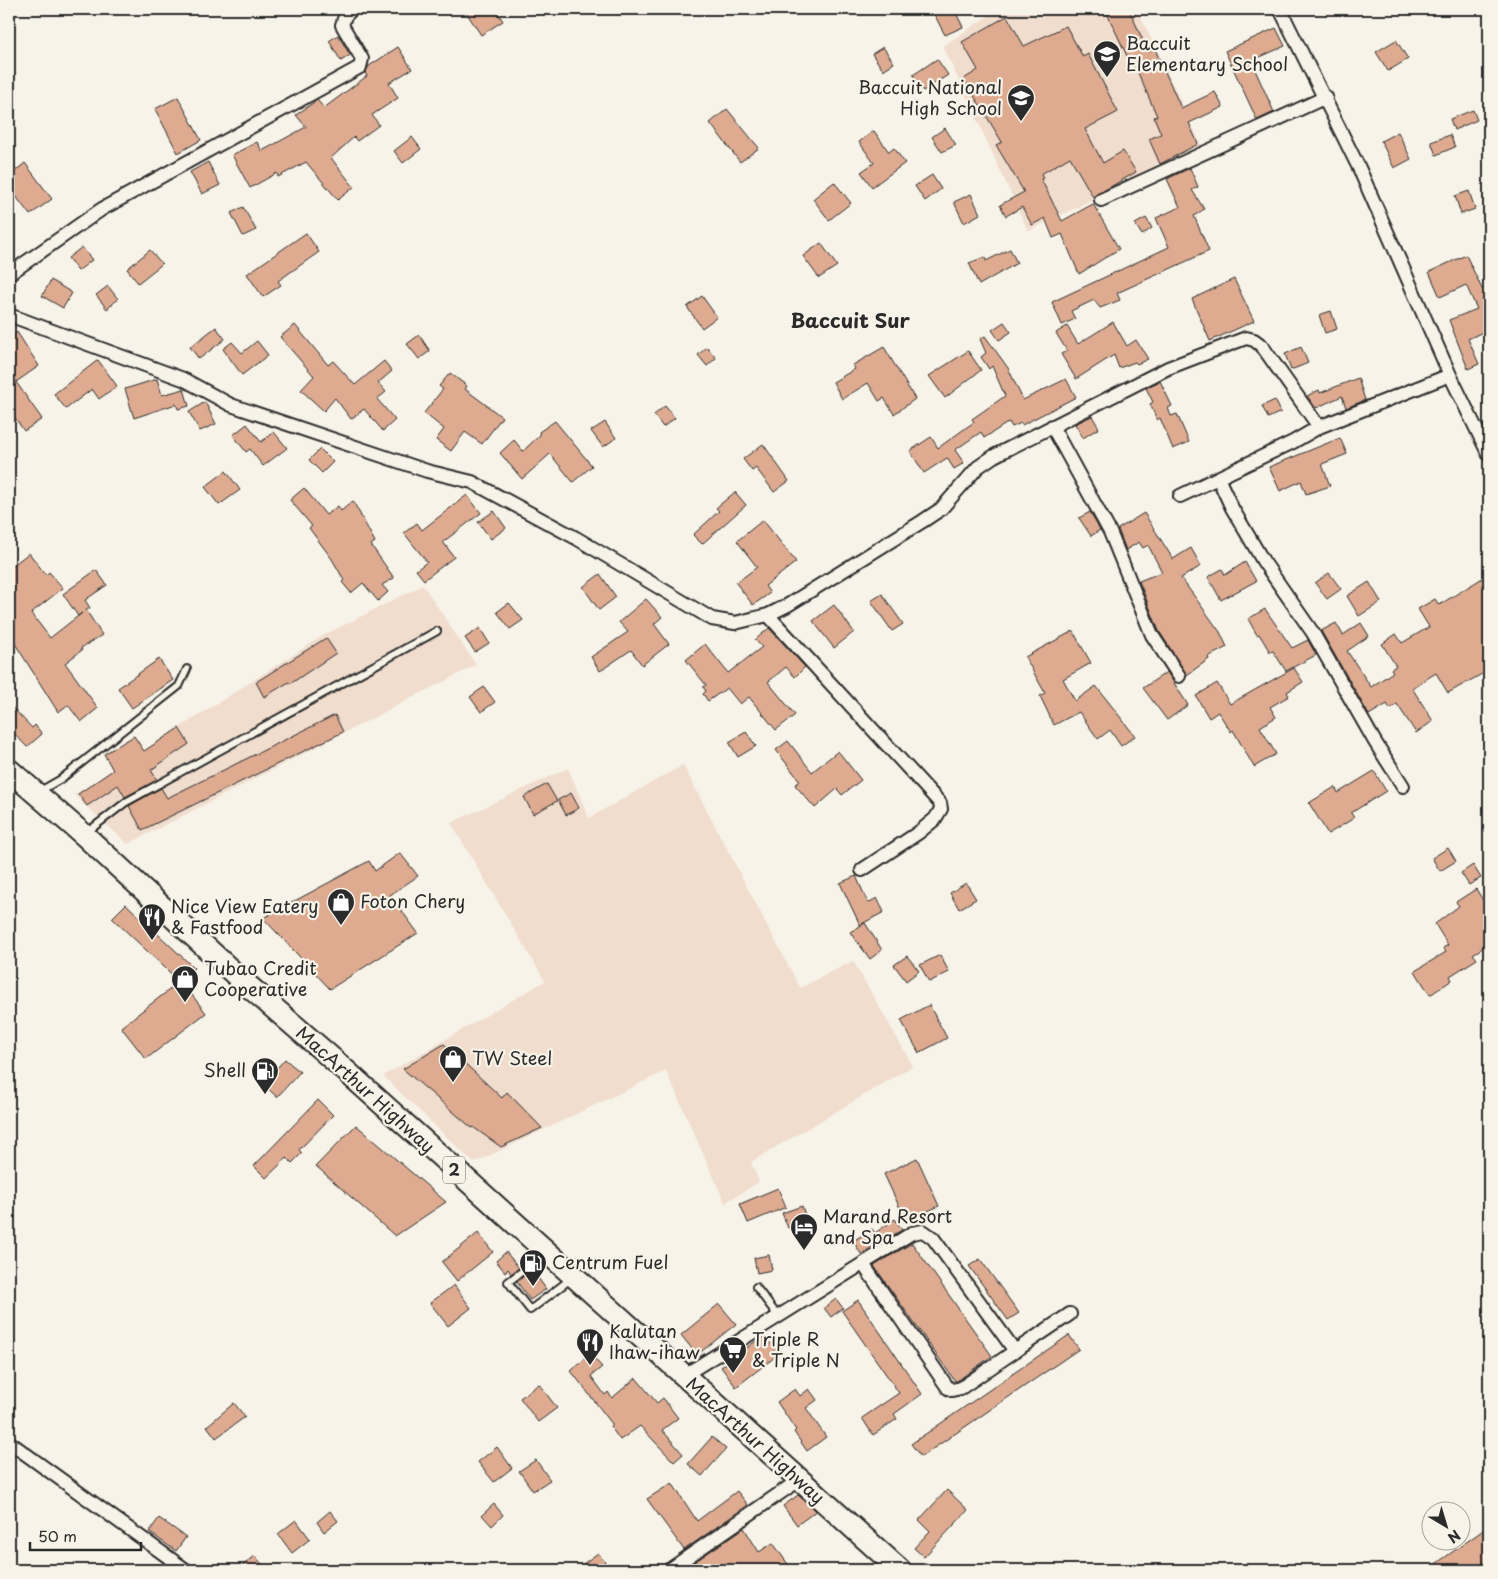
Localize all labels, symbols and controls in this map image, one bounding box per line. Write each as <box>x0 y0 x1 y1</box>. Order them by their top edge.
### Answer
place label: Baccuit Elementary School <box>1126 29 1288 77</box>
school or university icon: Baccuit Elementary School <box>1092 39 1122 78</box>
place label: Baccuit National High School <box>858 73 1002 121</box>
school or university icon: Baccuit National High School <box>1006 83 1036 122</box>
district label: Baccuit Sur <box>790 305 910 335</box>
shop icon: Foton Chery <box>326 887 356 926</box>
place label: Foton Chery <box>360 887 465 914</box>
place label: Nice View Eatery & Fastfood <box>171 892 319 940</box>
restaurant icon: Nice View Eatery & Fastfood <box>137 902 167 941</box>
place label: Tubao Credit Cooperative <box>204 954 317 1002</box>
shop icon: Tubao Credit Cooperative <box>170 964 200 1003</box>
street label: MacArthur Highway <box>291 1019 441 1159</box>
shop icon: TW Steel <box>438 1044 468 1083</box>
place label: TW Steel <box>472 1044 552 1071</box>
place label: Shell <box>204 1056 246 1083</box>
fuel station icon: Shell <box>250 1056 280 1095</box>
road number: 2 <box>443 1156 465 1184</box>
place label: Marand Resort and Spa <box>823 1202 952 1250</box>
hotel icon: Marand Resort and Spa <box>789 1212 819 1251</box>
fuel station icon: Centrum Fuel <box>518 1248 548 1287</box>
place label: Centrum Fuel <box>552 1248 669 1275</box>
place label: Kalutan Ihaw-ihaw <box>609 1317 700 1365</box>
place label: Triple R & Triple N <box>752 1325 840 1373</box>
restaurant icon: Kalutan Ihaw-ihaw <box>575 1327 605 1366</box>
supermarket icon: Triple R & Triple N <box>718 1335 748 1374</box>
street label: MacArthur Highway <box>681 1370 831 1510</box>
north arrow <box>1420 1502 1470 1552</box>
scale bar <box>30 1519 141 1551</box>
text: 50 m <box>38 1524 77 1547</box>
text: N <box>1443 1525 1465 1548</box>

